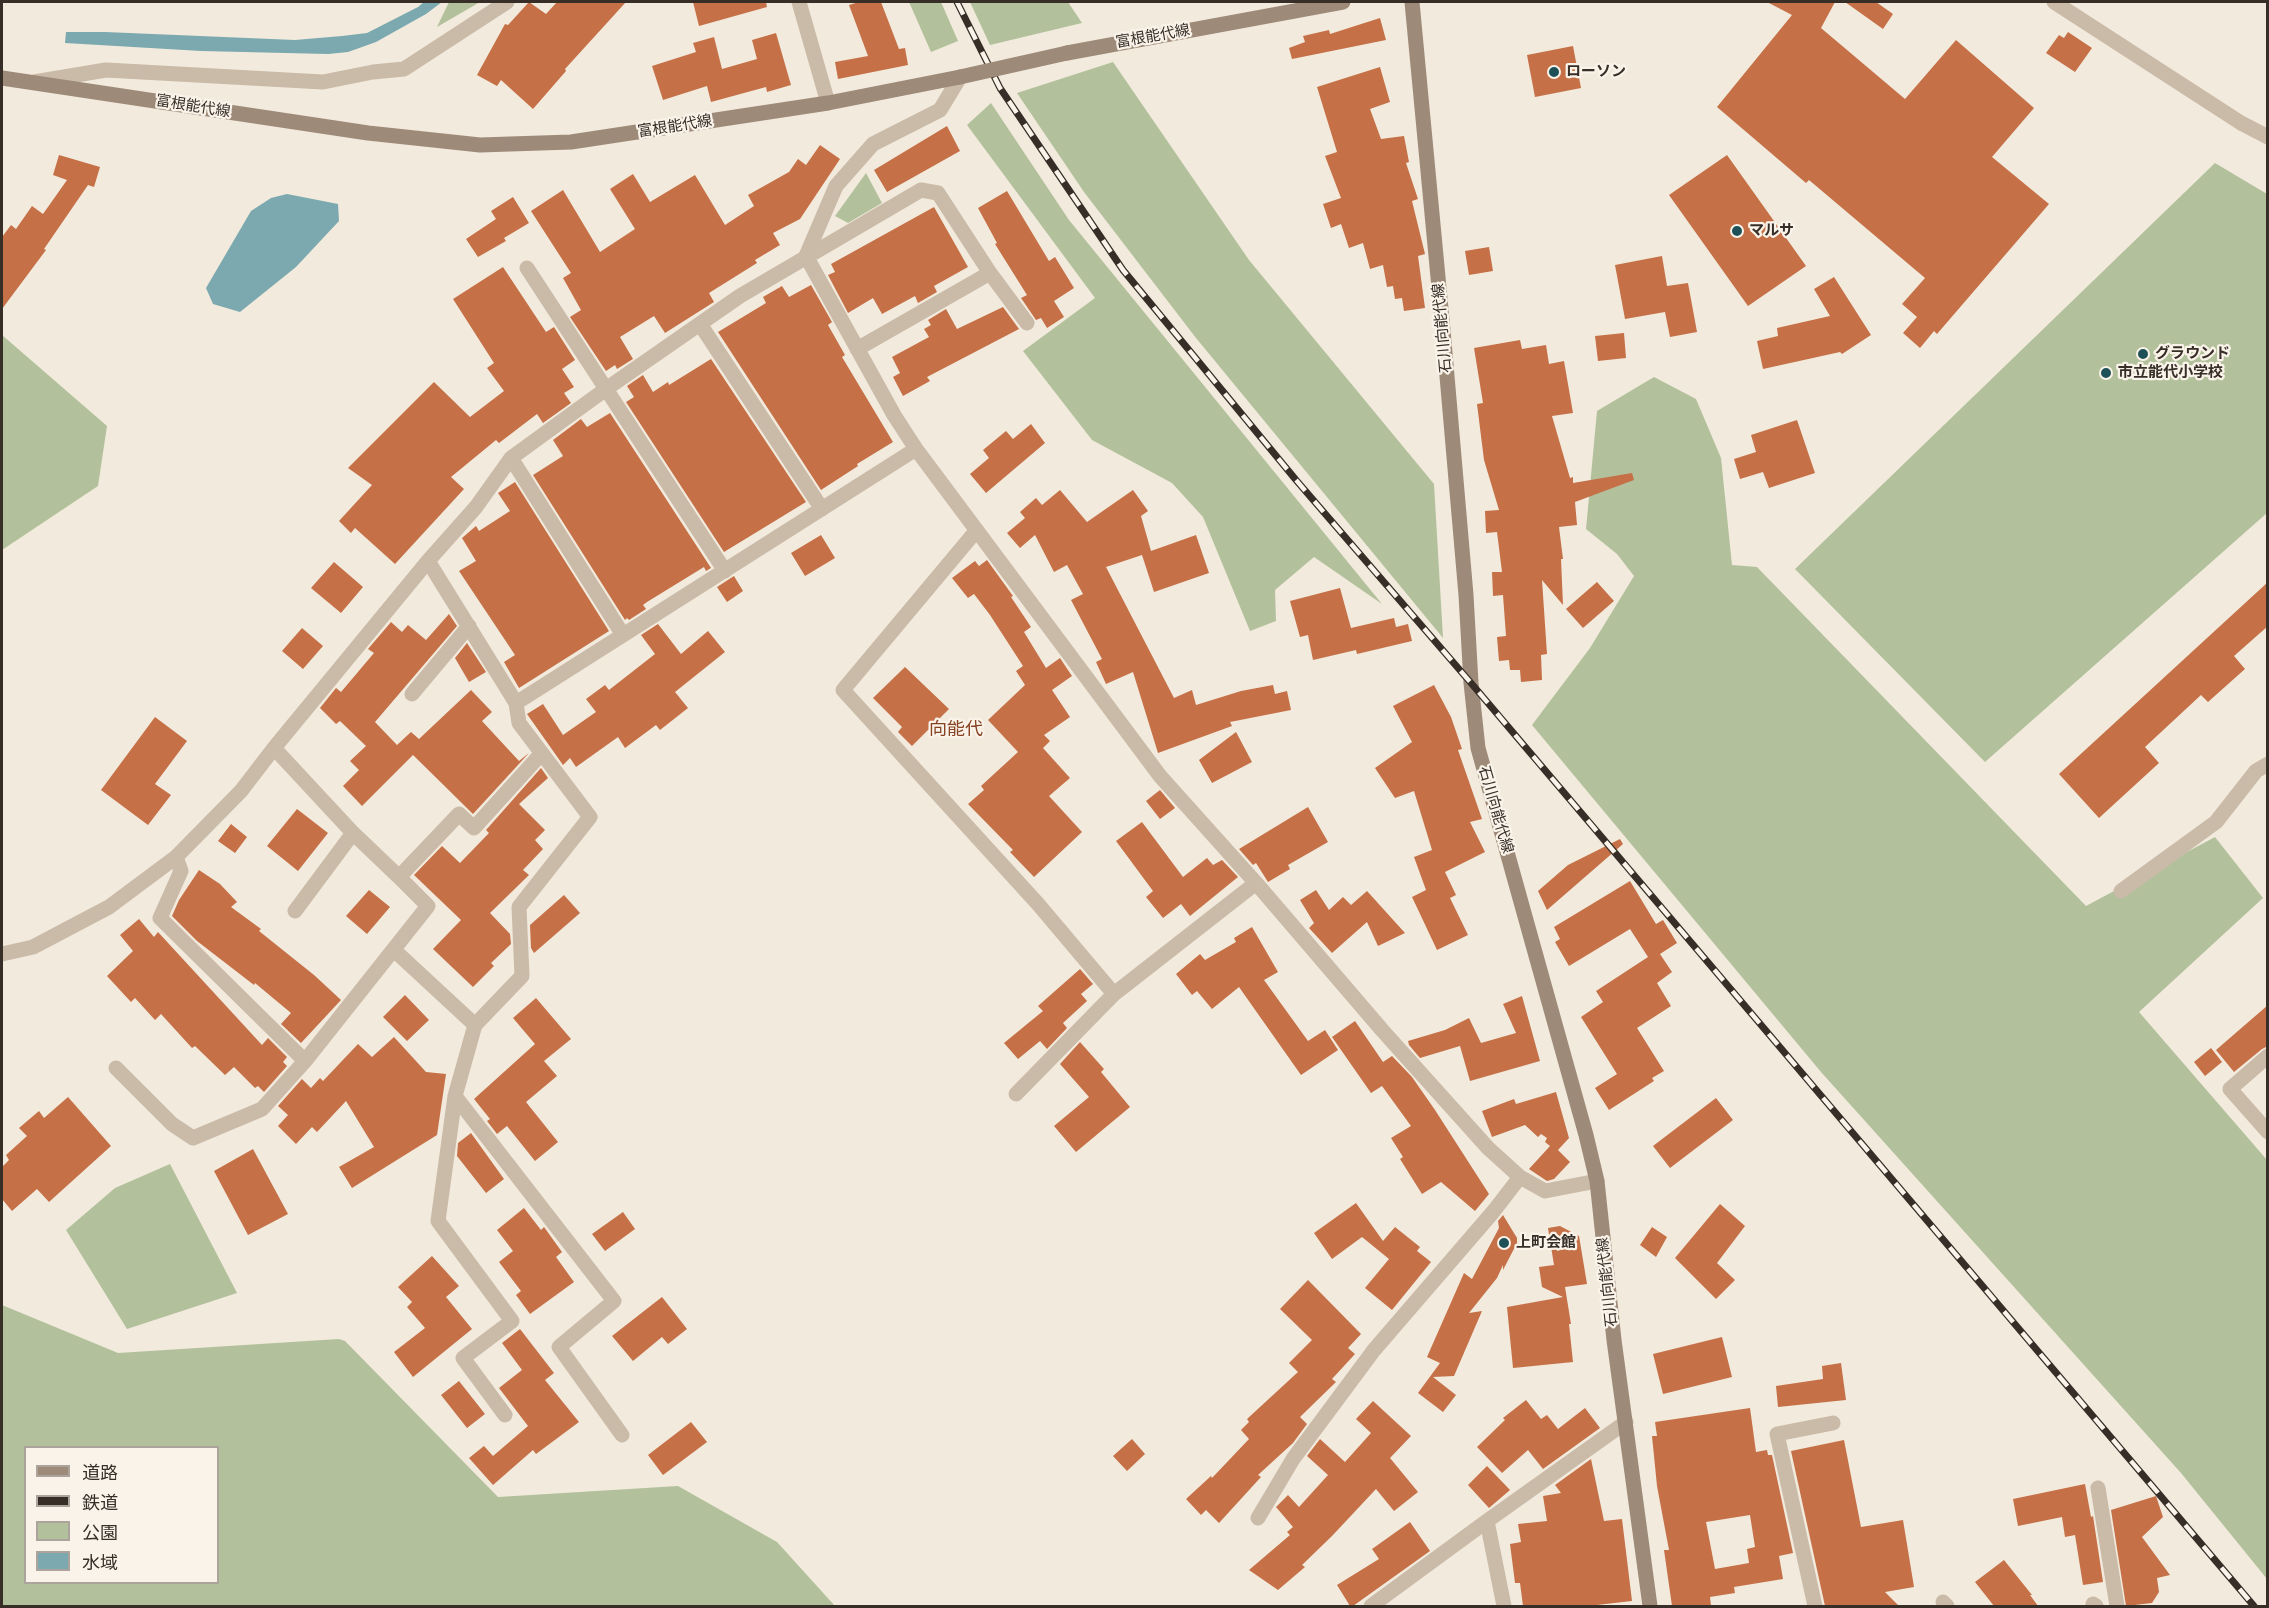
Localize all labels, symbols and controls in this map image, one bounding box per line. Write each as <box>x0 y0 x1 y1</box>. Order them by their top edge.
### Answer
street label: 富根能代線 <box>1115 22 1191 52</box>
place label: ローソン <box>1566 63 1626 81</box>
marker: ローソン <box>1547 65 1561 79</box>
street label: 富根能代線 <box>155 92 231 122</box>
street label: 富根能代線 <box>637 112 713 142</box>
place label: マルサ <box>1749 222 1794 240</box>
marker: マルサ <box>1730 224 1744 238</box>
street label: 石川向能代線 <box>1430 282 1456 374</box>
place label: グラウンド <box>2155 345 2230 363</box>
marker: グラウンド <box>2136 347 2150 361</box>
place label: 市立能代小学校 <box>2118 364 2223 382</box>
marker: 市立能代小学校 <box>2099 366 2113 380</box>
district label: 向能代 <box>929 719 983 741</box>
street label: 石川向能代線 <box>1474 764 1516 856</box>
place label: 上町会館 <box>1516 1234 1576 1252</box>
marker: 上町会館 <box>1497 1236 1511 1250</box>
street label: 石川向能代線 <box>1594 1236 1622 1328</box>
legend <box>24 1446 219 1584</box>
text: 道路 <box>82 1462 118 1483</box>
text: 鉄道 <box>82 1492 118 1513</box>
text: 公園 <box>82 1522 118 1543</box>
text: 水域 <box>82 1552 118 1573</box>

